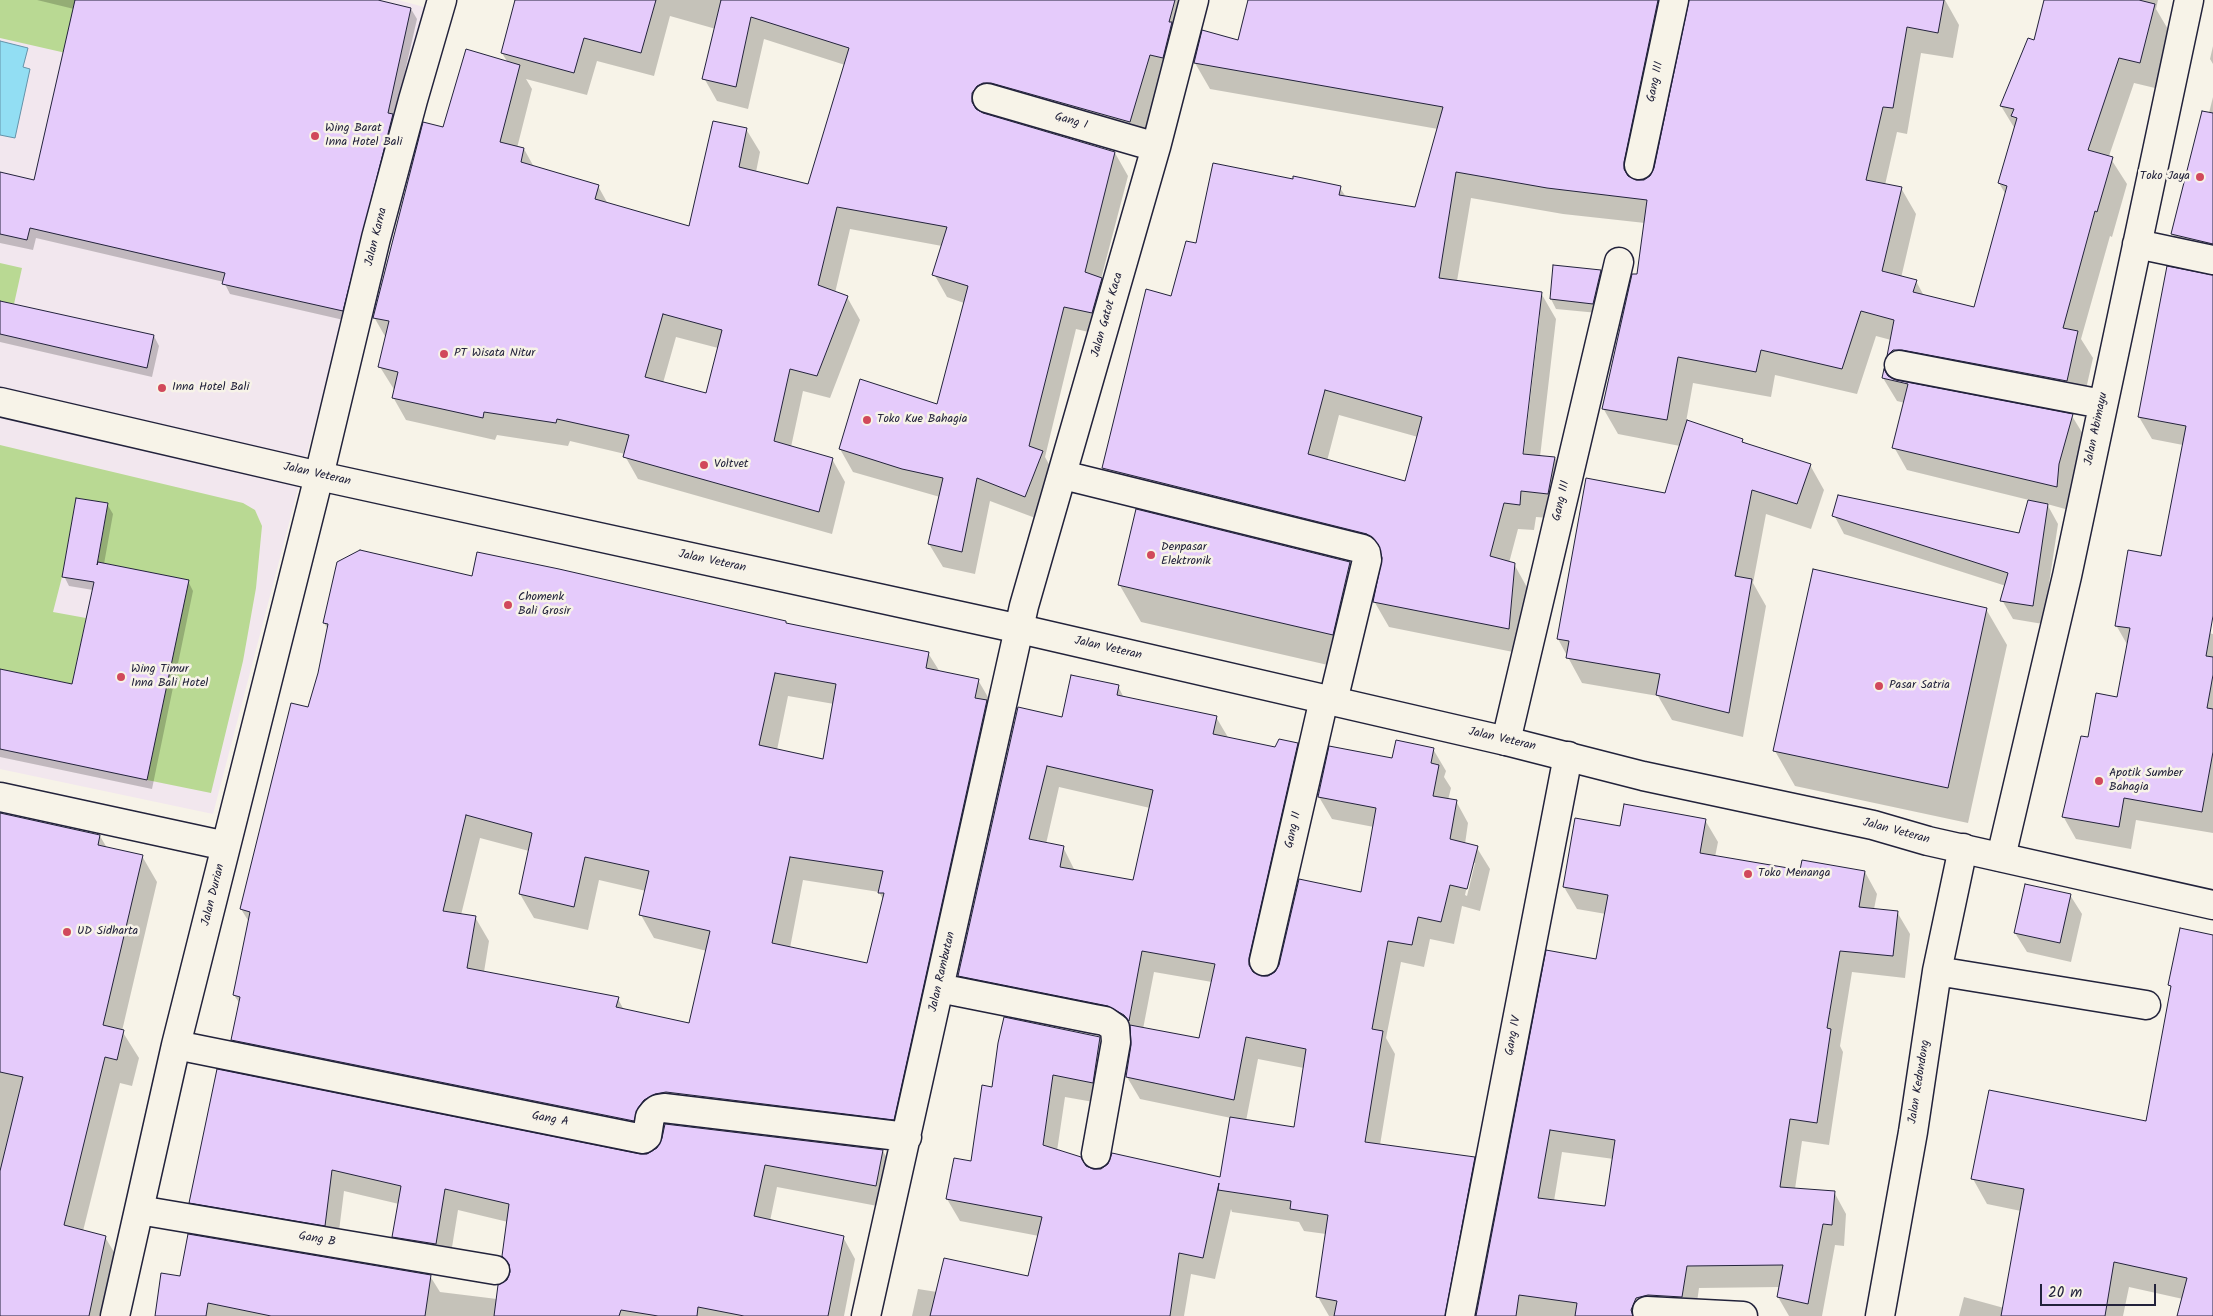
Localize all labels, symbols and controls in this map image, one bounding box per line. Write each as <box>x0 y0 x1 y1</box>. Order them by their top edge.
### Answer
street label: Gang III <box>1645 60 1667 104</box>
street label: Gang I <box>1053 110 1089 134</box>
place label: Wing Barat Inna Hotel Bali <box>325 122 402 150</box>
marker: Wing Barat Inna Hotel Bali <box>309 130 321 142</box>
place label: Toko Jaya <box>2140 170 2190 184</box>
marker: Toko Jaya <box>2194 171 2206 183</box>
street label: Jalan Karna <box>363 206 391 268</box>
street label: Jalan Gatot Kaca <box>1089 271 1127 359</box>
place label: PT Wisata Nitur <box>454 347 535 361</box>
marker: PT Wisata Nitur <box>438 348 450 360</box>
place label: Inna Hotel Bali <box>172 381 249 395</box>
marker: Inna Hotel Bali <box>156 382 168 394</box>
street label: Jalan Abimayu <box>2082 391 2112 467</box>
place label: Toko Kue Bahagia <box>877 413 967 427</box>
marker: Toko Kue Bahagia <box>861 414 873 426</box>
place label: Voltvet <box>714 458 749 472</box>
marker: Voltvet <box>698 459 710 471</box>
street label: Jalan Veteran <box>282 460 352 490</box>
street label: Gang III <box>1550 479 1574 523</box>
place label: Denpasar Elektronik <box>1161 541 1211 569</box>
street label: Jalan Veteran <box>677 548 747 576</box>
marker: Denpasar Elektronik <box>1145 549 1157 561</box>
place label: Chomenk Bali Grosir <box>518 591 571 619</box>
marker: Chomenk Bali Grosir <box>502 599 514 611</box>
street label: Jalan Veteran <box>1073 634 1143 664</box>
place label: Wing Timur Inna Bali Hotel <box>131 663 208 691</box>
marker: Wing Timur Inna Bali Hotel <box>115 671 127 683</box>
place label: Pasar Satria <box>1889 679 1950 693</box>
marker: Pasar Satria <box>1873 680 1885 692</box>
street label: Jalan Veteran <box>1467 725 1537 755</box>
place label: Apotik Sumber Bahagia <box>2109 767 2183 795</box>
marker: Apotik Sumber Bahagia <box>2093 775 2105 787</box>
street label: Gang II <box>1283 810 1305 850</box>
street label: Jalan Veteran <box>1861 816 1931 848</box>
street label: Jalan Durian <box>199 863 229 927</box>
place label: Toko Menanga <box>1758 867 1830 881</box>
marker: Toko Menanga <box>1742 868 1754 880</box>
place label: UD Sidharta <box>77 925 138 939</box>
marker: UD Sidharta <box>61 926 73 938</box>
street label: Jalan Rambutan <box>927 930 959 1014</box>
street label: Gang IV <box>1503 1015 1525 1057</box>
street label: Jalan Kedondong <box>1906 1039 1934 1125</box>
street label: Gang A <box>530 1109 570 1131</box>
street label: Gang B <box>297 1230 337 1250</box>
scale bar <box>2043 1274 2159 1306</box>
text: 20 m <box>2048 1281 2082 1305</box>

